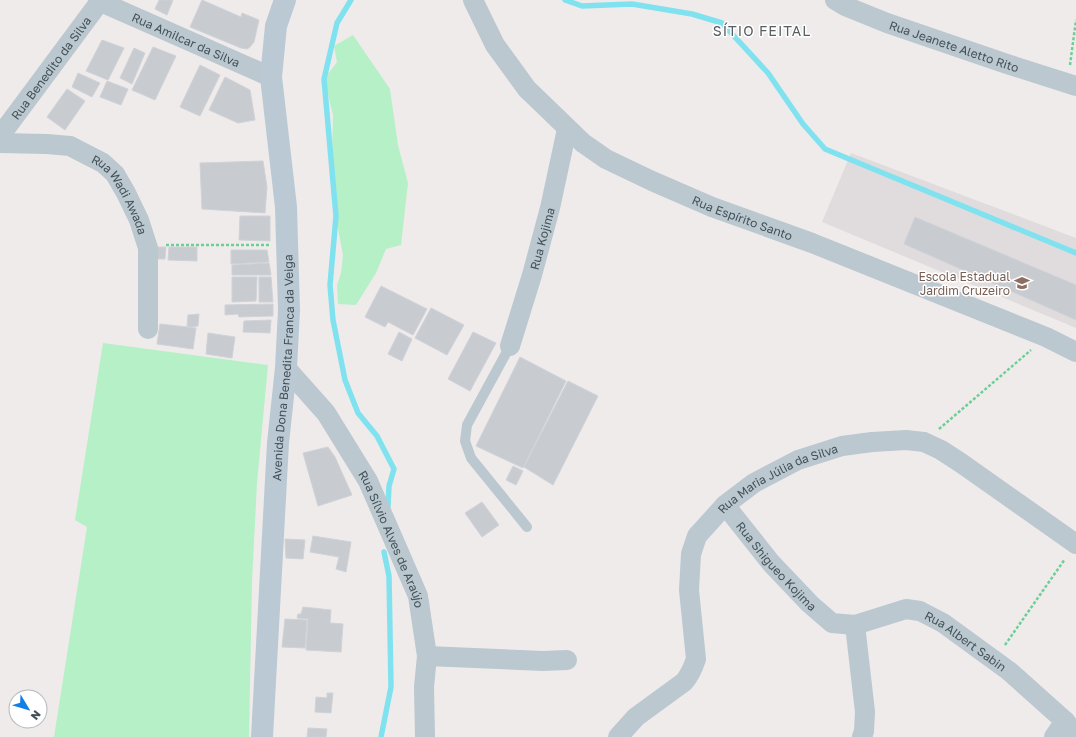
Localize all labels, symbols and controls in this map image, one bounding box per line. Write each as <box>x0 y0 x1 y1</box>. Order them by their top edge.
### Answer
street label: Rua Amilcar da Silva <box>130 9 242 70</box>
street label: Rua Benedito da Silva <box>7 13 94 122</box>
street label: Rua Jeanete Aletto Rito <box>887 17 1021 75</box>
district label: SÍTIO FEITAL <box>713 22 811 39</box>
street label: Rua Wadi Awada <box>89 151 151 236</box>
street label: Rua Espírito Santo <box>690 192 795 243</box>
street label: Rua Kojima <box>526 206 557 272</box>
street label: Avenida Dona Benedita Franca da Veiga <box>268 254 297 481</box>
place label: Escola Estadual Jardim Cruzeiro <box>918 269 1010 298</box>
school or university icon: Escola Estadual Jardim Cruzeiro <box>1013 274 1031 292</box>
street label: Rua Maria Júlia da Silva <box>714 440 839 516</box>
street label: Rua Sílvio Alves de Araújo <box>356 467 427 609</box>
street label: Rua Shigueo Kojima <box>733 518 820 614</box>
street label: Rua Albert Sabin <box>922 607 1010 674</box>
north arrow <box>8 689 48 729</box>
text: N <box>29 708 44 723</box>

